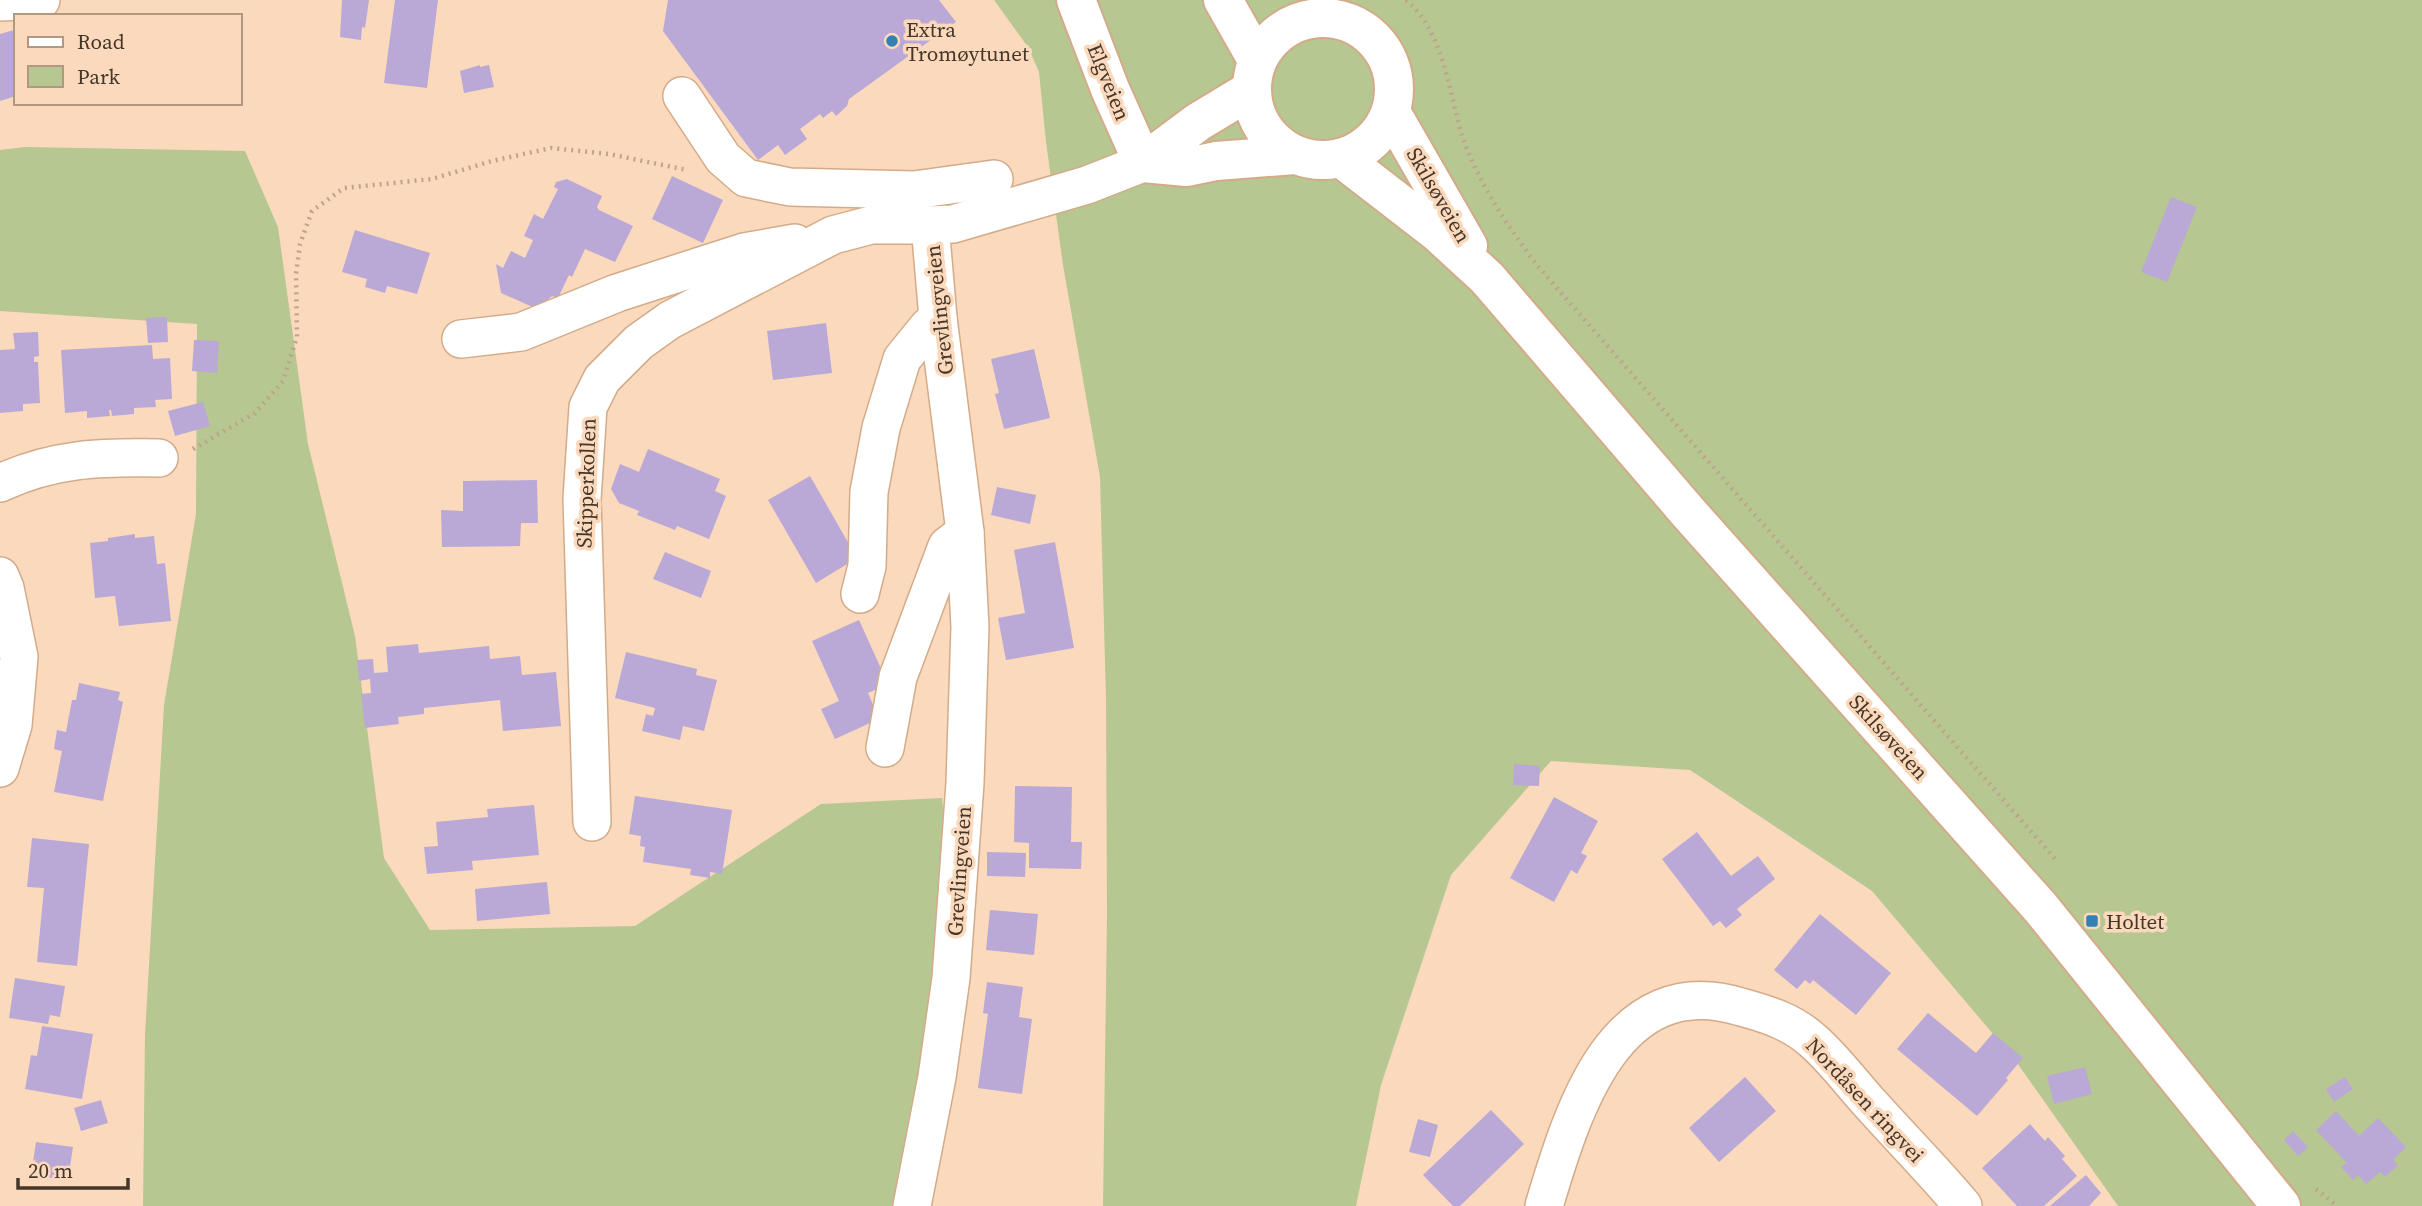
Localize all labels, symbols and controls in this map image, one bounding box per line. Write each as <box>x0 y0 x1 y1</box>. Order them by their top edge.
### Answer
legend <box>14 14 242 105</box>
place label: Extra Tromøytunet <box>906 15 1029 68</box>
text: Road <box>77 27 125 56</box>
marker: Extra Tromøytunet <box>884 33 900 49</box>
street label: Elgveien <box>1081 39 1138 125</box>
text: Park <box>77 62 121 91</box>
street label: Skilsøveien <box>1400 142 1478 248</box>
street label: Grevlingveien <box>918 243 960 376</box>
street label: Skipperkollen <box>569 417 603 548</box>
street label: Skilsøveien <box>1843 688 1935 786</box>
street label: Grevlingveien <box>940 805 978 937</box>
place label: Holtet <box>2106 907 2164 936</box>
marker: Holtet <box>2084 913 2100 929</box>
street label: Nordåsen ringvei <box>1799 1031 1931 1169</box>
scale bar <box>18 1146 128 1190</box>
text: 20 m <box>28 1156 73 1185</box>

